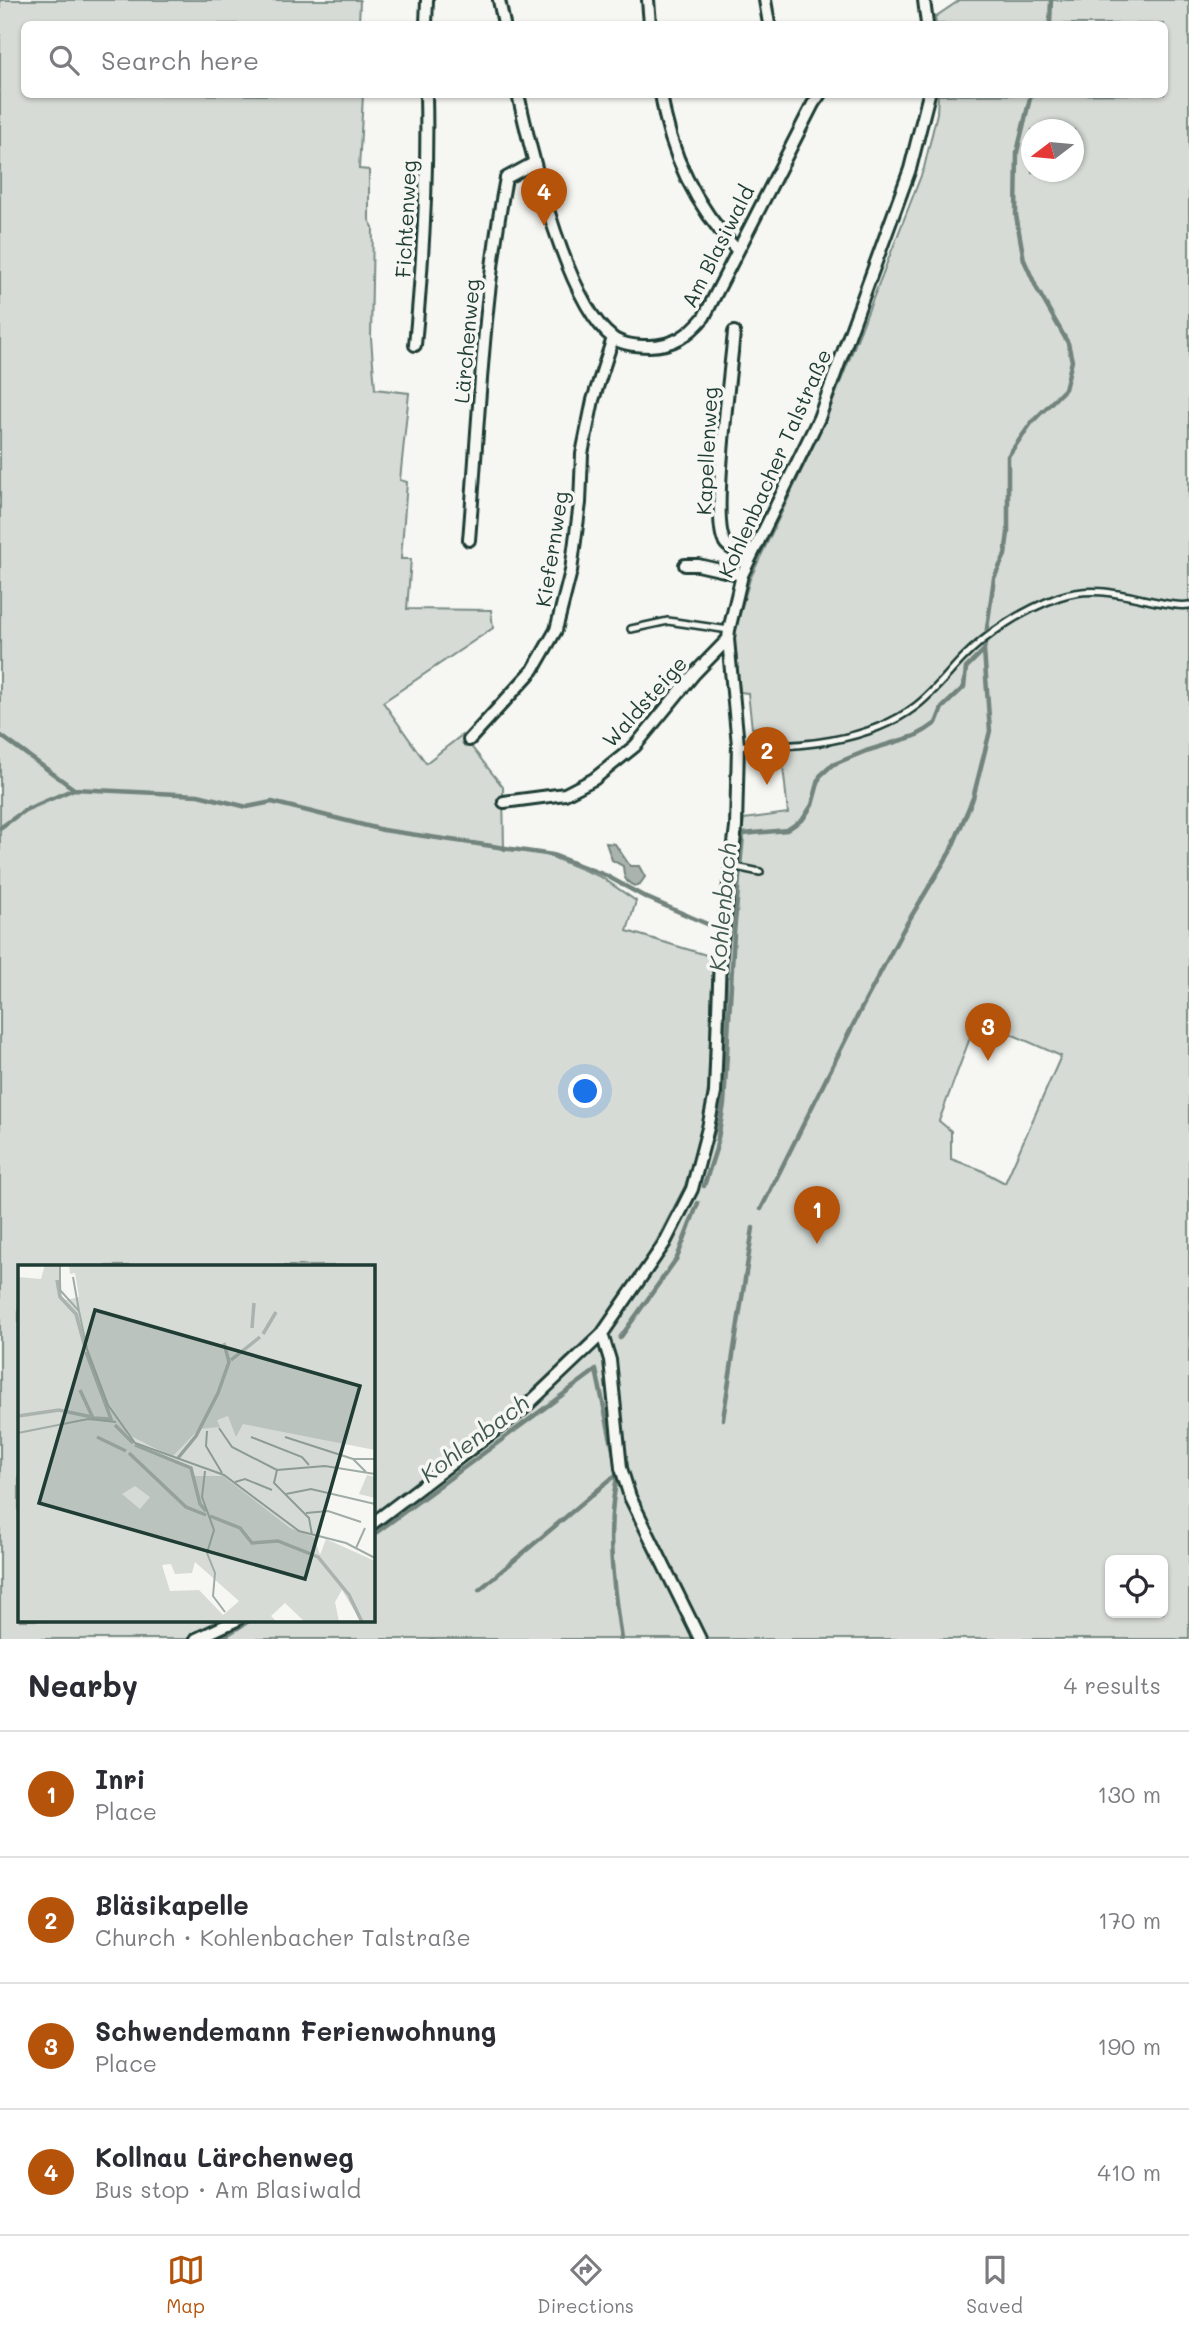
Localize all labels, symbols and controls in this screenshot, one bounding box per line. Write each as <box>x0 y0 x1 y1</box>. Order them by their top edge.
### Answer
search box <box>21 21 1168 98</box>
icon: search <box>45 41 83 79</box>
text: Search here <box>101 43 259 77</box>
north arrow <box>1021 119 1084 182</box>
street label: Fichtenweg <box>388 160 422 278</box>
pin: 4 <box>521 168 567 226</box>
street label: Am Blasiwald <box>675 180 759 312</box>
street label: Lärchenweg <box>447 278 485 404</box>
street label: Kohlenbacher Talstraße <box>711 345 837 581</box>
street label: Kapellenweg <box>689 386 723 516</box>
street label: Kiefernweg <box>529 489 573 609</box>
street label: Waldsteige <box>596 650 692 752</box>
pin: 2 <box>744 727 790 785</box>
water label: Kohlenbach <box>701 842 743 972</box>
pin: 3 <box>965 1003 1011 1061</box>
your location <box>568 1074 602 1108</box>
pin: 1 <box>794 1186 840 1244</box>
inset map <box>18 1265 374 1622</box>
water label: Kohlenbach <box>414 1387 534 1489</box>
map controls <box>1105 1555 1168 1618</box>
button: locate <box>1105 1555 1168 1618</box>
text: Nearby <box>28 1665 138 1705</box>
text: 4 results <box>1064 1670 1161 1700</box>
text: Inri <box>95 1762 146 1796</box>
text: 1 <box>46 1779 56 1809</box>
text: 130 m <box>1097 1779 1161 1809</box>
text: Place <box>95 1796 157 1826</box>
text: Bläsikapelle <box>95 1888 249 1922</box>
text: 2 <box>45 1905 57 1935</box>
text: 170 m <box>1098 1905 1161 1935</box>
text: Church · Kohlenbacher Talstraße <box>95 1922 471 1952</box>
text: Schwendemann Ferienwohnung <box>95 2014 496 2048</box>
text: 3 <box>44 2031 58 2061</box>
text: 190 m <box>1097 2031 1161 2061</box>
text: Place <box>95 2048 157 2078</box>
text: Kollnau Lärchenweg <box>95 2140 354 2174</box>
text: 4 <box>44 2157 58 2187</box>
text: 410 m <box>1097 2157 1161 2187</box>
text: Bus stop · Am Blasiwald <box>95 2174 361 2204</box>
tab: Map <box>166 2251 205 2318</box>
tab: Directions <box>537 2251 634 2318</box>
tab: Saved <box>966 2251 1023 2318</box>

